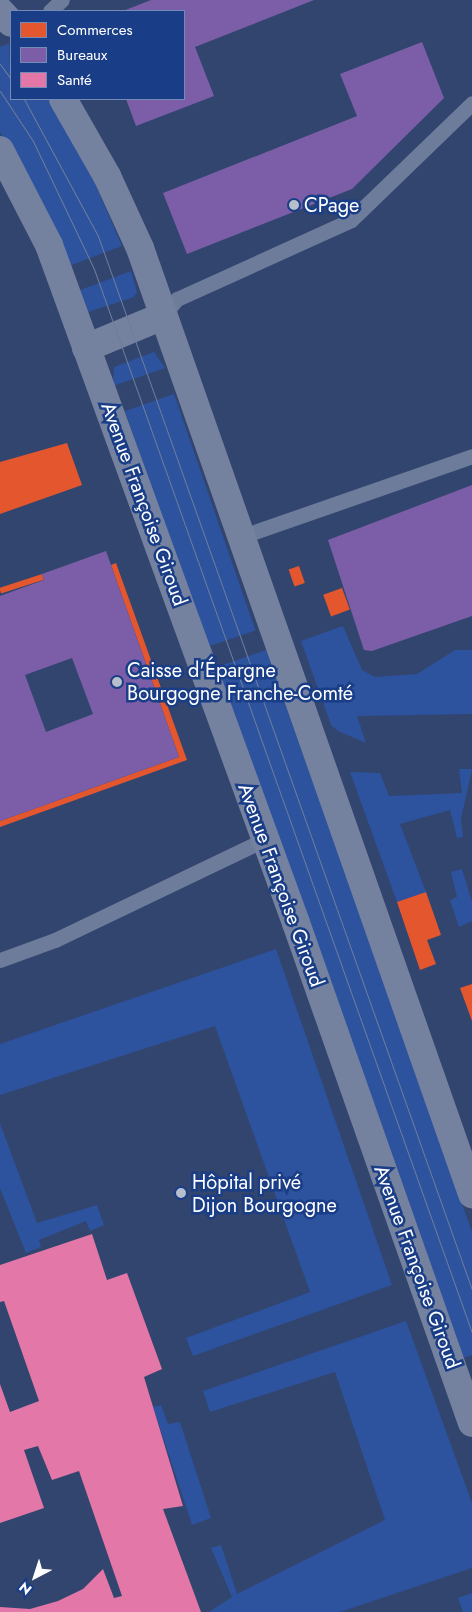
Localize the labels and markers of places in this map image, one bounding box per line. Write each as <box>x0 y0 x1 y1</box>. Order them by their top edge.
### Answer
place label: CPage <box>304 193 359 217</box>
marker: CPage <box>288 199 300 211</box>
place label: Caisse d'Épargne Bourgogne Franche-Comté <box>127 658 353 705</box>
marker: Caisse d'Épargne Bourgogne Franche-Comté <box>111 676 123 688</box>
place label: Hôpital privé Dijon Bourgogne <box>192 1170 337 1217</box>
marker: Hôpital privé Dijon Bourgogne <box>174 1186 188 1200</box>

